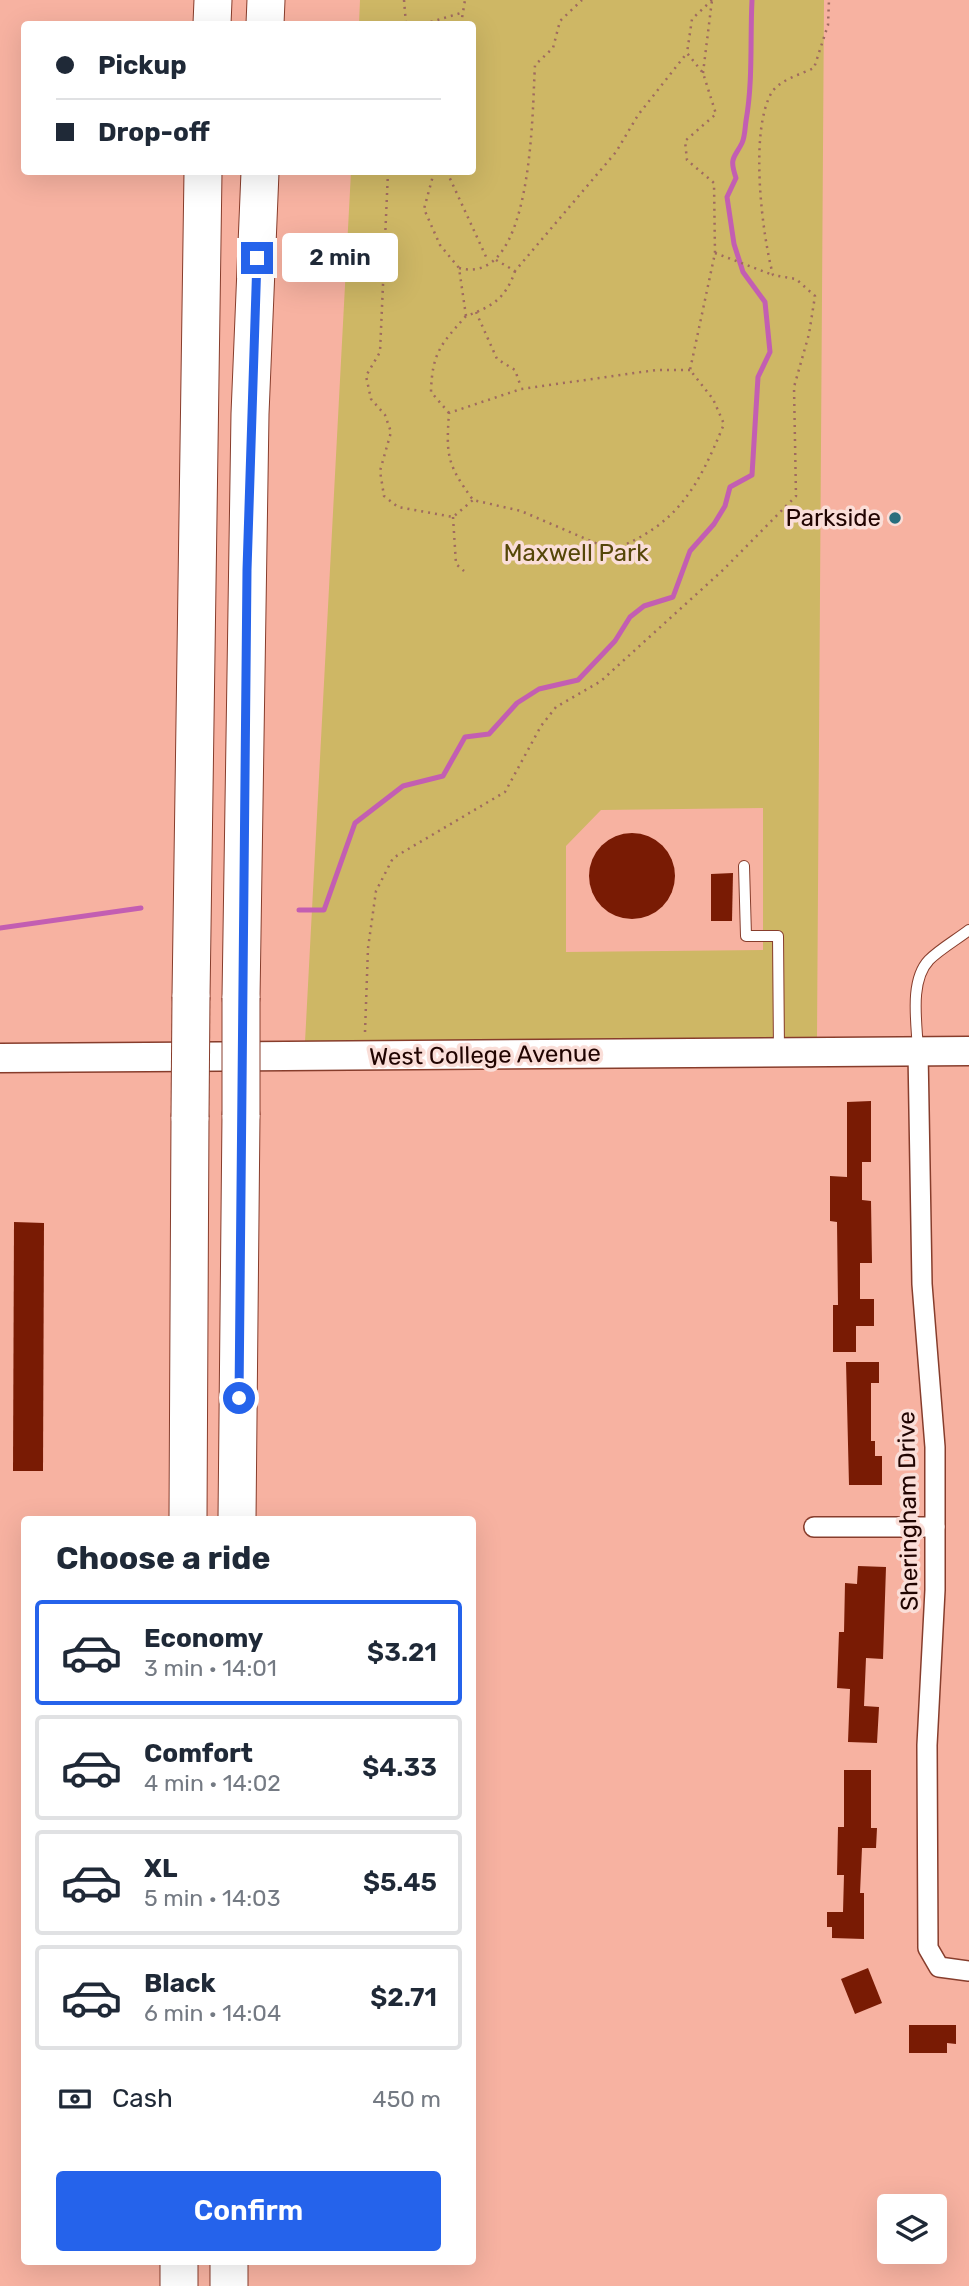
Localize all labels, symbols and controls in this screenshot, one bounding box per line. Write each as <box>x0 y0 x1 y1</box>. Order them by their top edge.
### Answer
text: Pickup <box>98 50 187 81</box>
text: Drop-off <box>98 117 210 148</box>
callout: 2 min <box>282 233 397 282</box>
route end <box>241 242 273 274</box>
text: 2 min <box>309 243 371 271</box>
place label: Parkside <box>786 504 881 532</box>
marker: Parkside <box>887 510 903 526</box>
park label: Maxwell Park <box>503 539 649 567</box>
street label: West College Avenue <box>369 1039 601 1071</box>
route start <box>223 1382 255 1414</box>
street label: Sheringham Drive <box>892 1411 924 1611</box>
text: Choose a ride <box>56 1539 270 1577</box>
icon: car <box>60 1621 123 1684</box>
text: Economy <box>144 1623 263 1654</box>
text: $3.21 <box>367 1637 437 1668</box>
text: 3 min · 14:01 <box>144 1654 277 1682</box>
icon: car <box>60 1736 123 1799</box>
text: Comfort <box>144 1738 253 1769</box>
text: $4.33 <box>362 1752 437 1783</box>
text: 4 min · 14:02 <box>144 1769 281 1797</box>
icon: car <box>60 1851 123 1914</box>
text: XL <box>144 1853 177 1884</box>
text: $5.45 <box>363 1867 437 1898</box>
text: 5 min · 14:03 <box>144 1884 281 1912</box>
icon: car <box>60 1966 123 2029</box>
text: Black <box>144 1968 216 1999</box>
text: $2.71 <box>370 1982 437 2013</box>
text: 6 min · 14:04 <box>144 1999 281 2027</box>
icon: cash <box>56 2080 94 2118</box>
text: Cash <box>112 2083 173 2114</box>
text: 450 m <box>372 2085 441 2113</box>
button: Confirm <box>56 2171 441 2251</box>
map controls <box>877 2194 947 2264</box>
button: layers <box>877 2194 947 2264</box>

